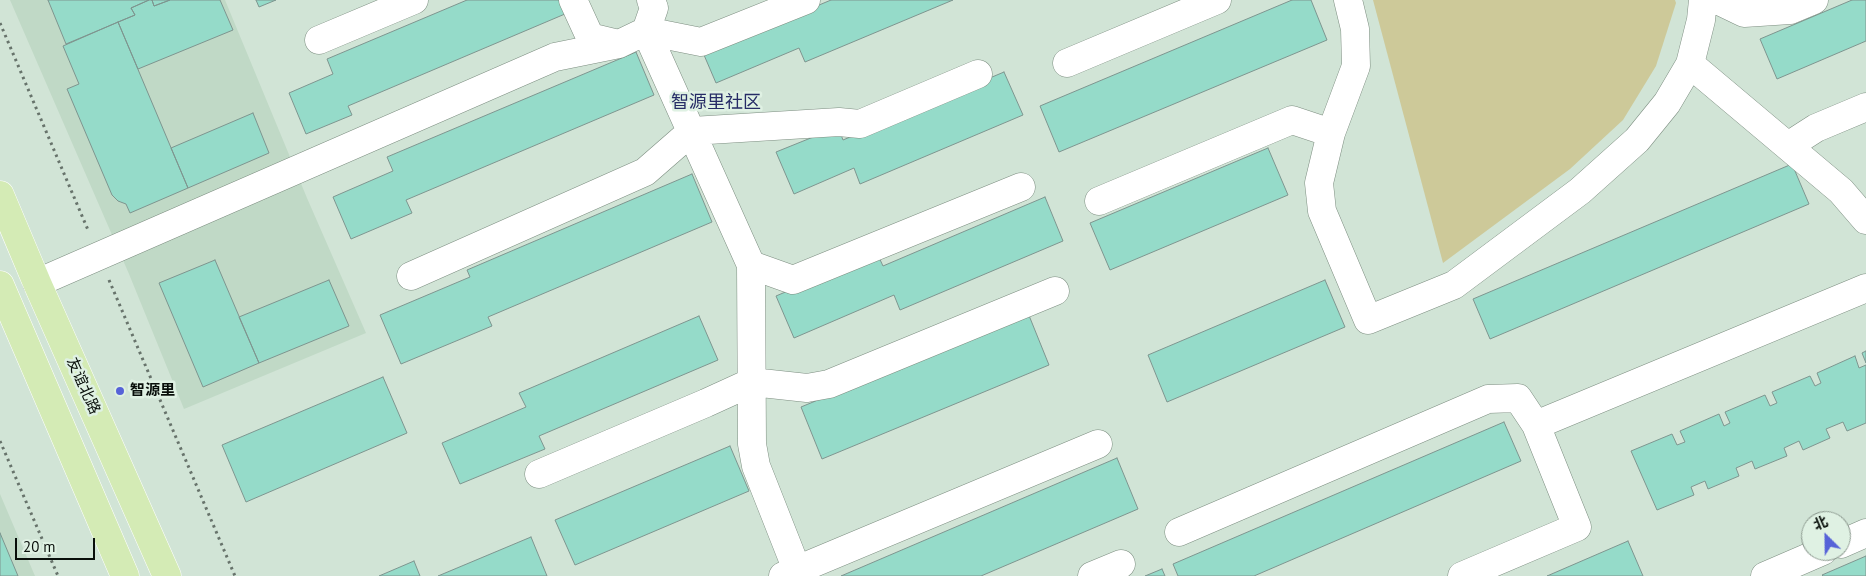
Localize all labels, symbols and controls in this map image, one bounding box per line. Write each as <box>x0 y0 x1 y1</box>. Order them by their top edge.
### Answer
district label: 智源里社区 <box>671 92 761 114</box>
street label: 友谊北路 <box>63 355 103 417</box>
place label: 智源里 <box>130 382 175 400</box>
marker: 智源里 <box>114 385 126 397</box>
north arrow <box>1801 511 1851 561</box>
text: 北 <box>1811 512 1830 534</box>
scale bar <box>18 528 98 560</box>
text: 20 m <box>23 537 56 556</box>

